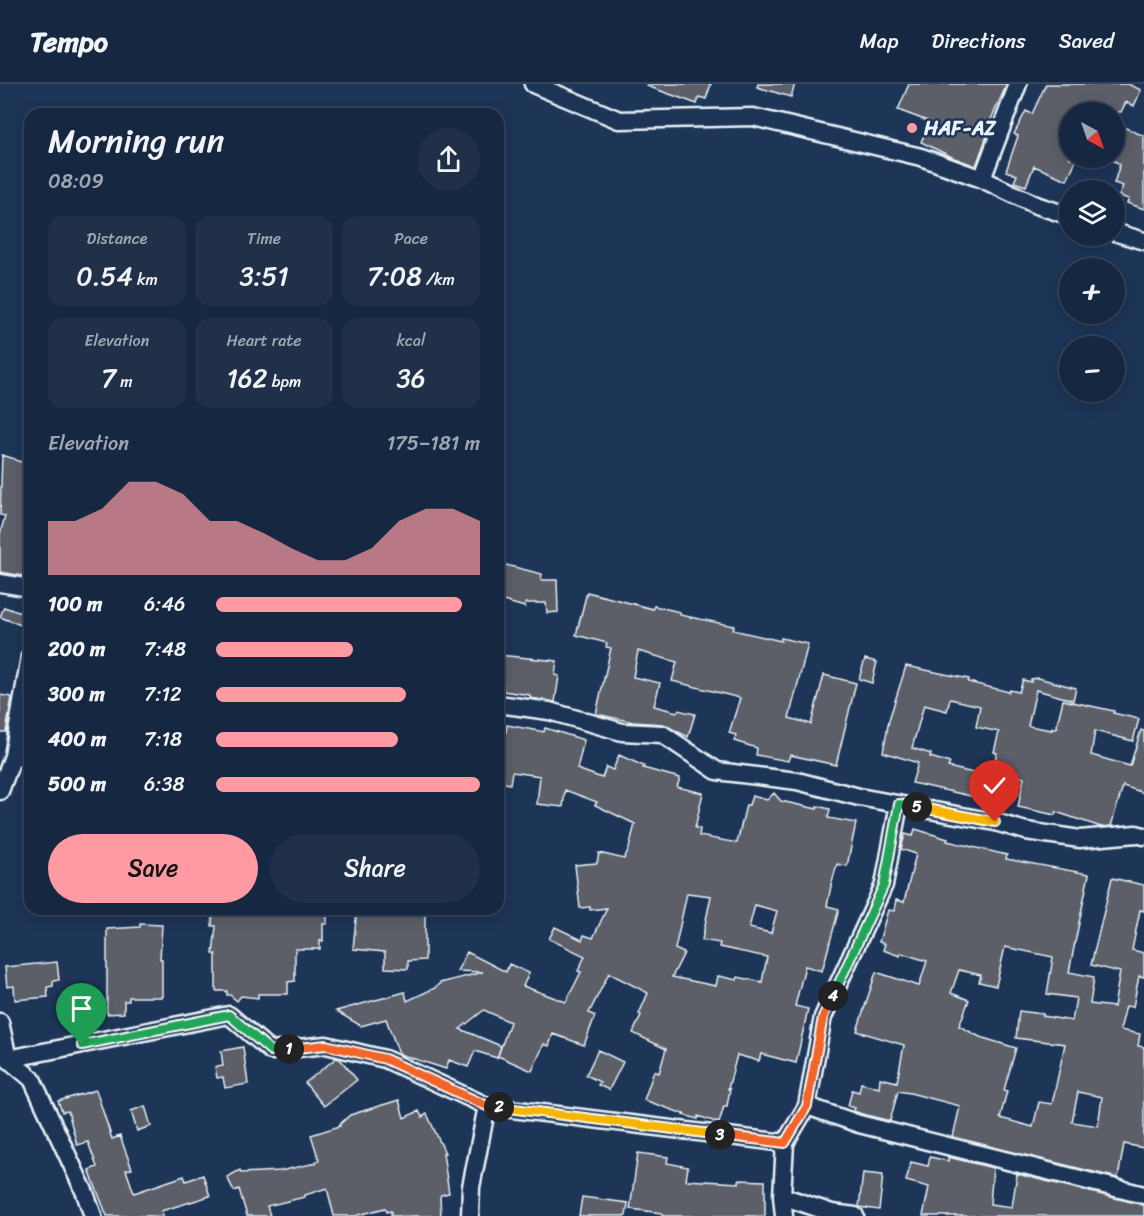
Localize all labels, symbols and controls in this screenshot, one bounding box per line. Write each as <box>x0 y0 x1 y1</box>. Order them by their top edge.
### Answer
text: Tempo <box>30 17 108 66</box>
text: Map <box>860 22 898 60</box>
text: Directions <box>931 22 1026 60</box>
text: Saved <box>1059 22 1114 60</box>
north arrow <box>1059 102 1125 168</box>
map controls <box>1059 102 1125 402</box>
place label: HAF-AZ <box>923 111 996 146</box>
text: Morning run <box>48 112 224 170</box>
marker: HAF-AZ <box>905 121 919 135</box>
button: share <box>417 128 480 191</box>
text: 08:09 <box>48 164 104 199</box>
button: layers <box>1059 180 1125 246</box>
text: Distance <box>87 224 147 253</box>
text: Time <box>247 224 281 253</box>
text: Pace <box>394 224 428 253</box>
text: 0.54 <box>76 253 133 299</box>
text: 3:51 <box>239 253 289 299</box>
text: 7:08 <box>367 253 422 299</box>
button: + <box>1059 258 1125 324</box>
text: km <box>133 265 158 294</box>
text: /km <box>422 265 455 294</box>
text: Elevation <box>85 326 149 355</box>
text: Heart rate <box>226 326 302 355</box>
text: kcal <box>396 326 426 355</box>
button: − <box>1059 336 1125 402</box>
text: 7 <box>101 355 116 401</box>
text: 162 <box>227 355 268 401</box>
text: 36 <box>396 355 426 401</box>
text: m <box>116 367 133 396</box>
text: bpm <box>268 367 301 396</box>
text: Elevation <box>48 426 129 461</box>
text: 175–181 m <box>387 426 480 461</box>
text: 100 m <box>48 587 102 622</box>
text: 6:46 <box>144 587 185 622</box>
text: 200 m <box>48 632 105 667</box>
text: 7:48 <box>144 632 186 667</box>
text: 300 m <box>48 677 105 712</box>
text: 7:12 <box>144 677 182 712</box>
text: 400 m <box>48 722 106 757</box>
text: 7:18 <box>144 722 182 757</box>
pin <box>969 760 1020 822</box>
text: 500 m <box>48 767 106 802</box>
text: 6:38 <box>144 767 184 802</box>
icon: check <box>978 769 1011 802</box>
pin: 5 <box>902 792 932 822</box>
text: 5 <box>912 792 922 821</box>
button: Save <box>48 834 258 903</box>
button: Share <box>270 834 480 903</box>
pin: 4 <box>818 981 848 1011</box>
text: 4 <box>828 981 838 1010</box>
pin <box>56 983 107 1045</box>
icon: arrive <box>65 992 98 1025</box>
pin: 1 <box>274 1034 304 1064</box>
text: 1 <box>286 1034 292 1063</box>
pin: 2 <box>484 1092 514 1122</box>
text: 2 <box>494 1092 504 1121</box>
pin: 3 <box>705 1120 735 1150</box>
text: 3 <box>716 1120 724 1149</box>

